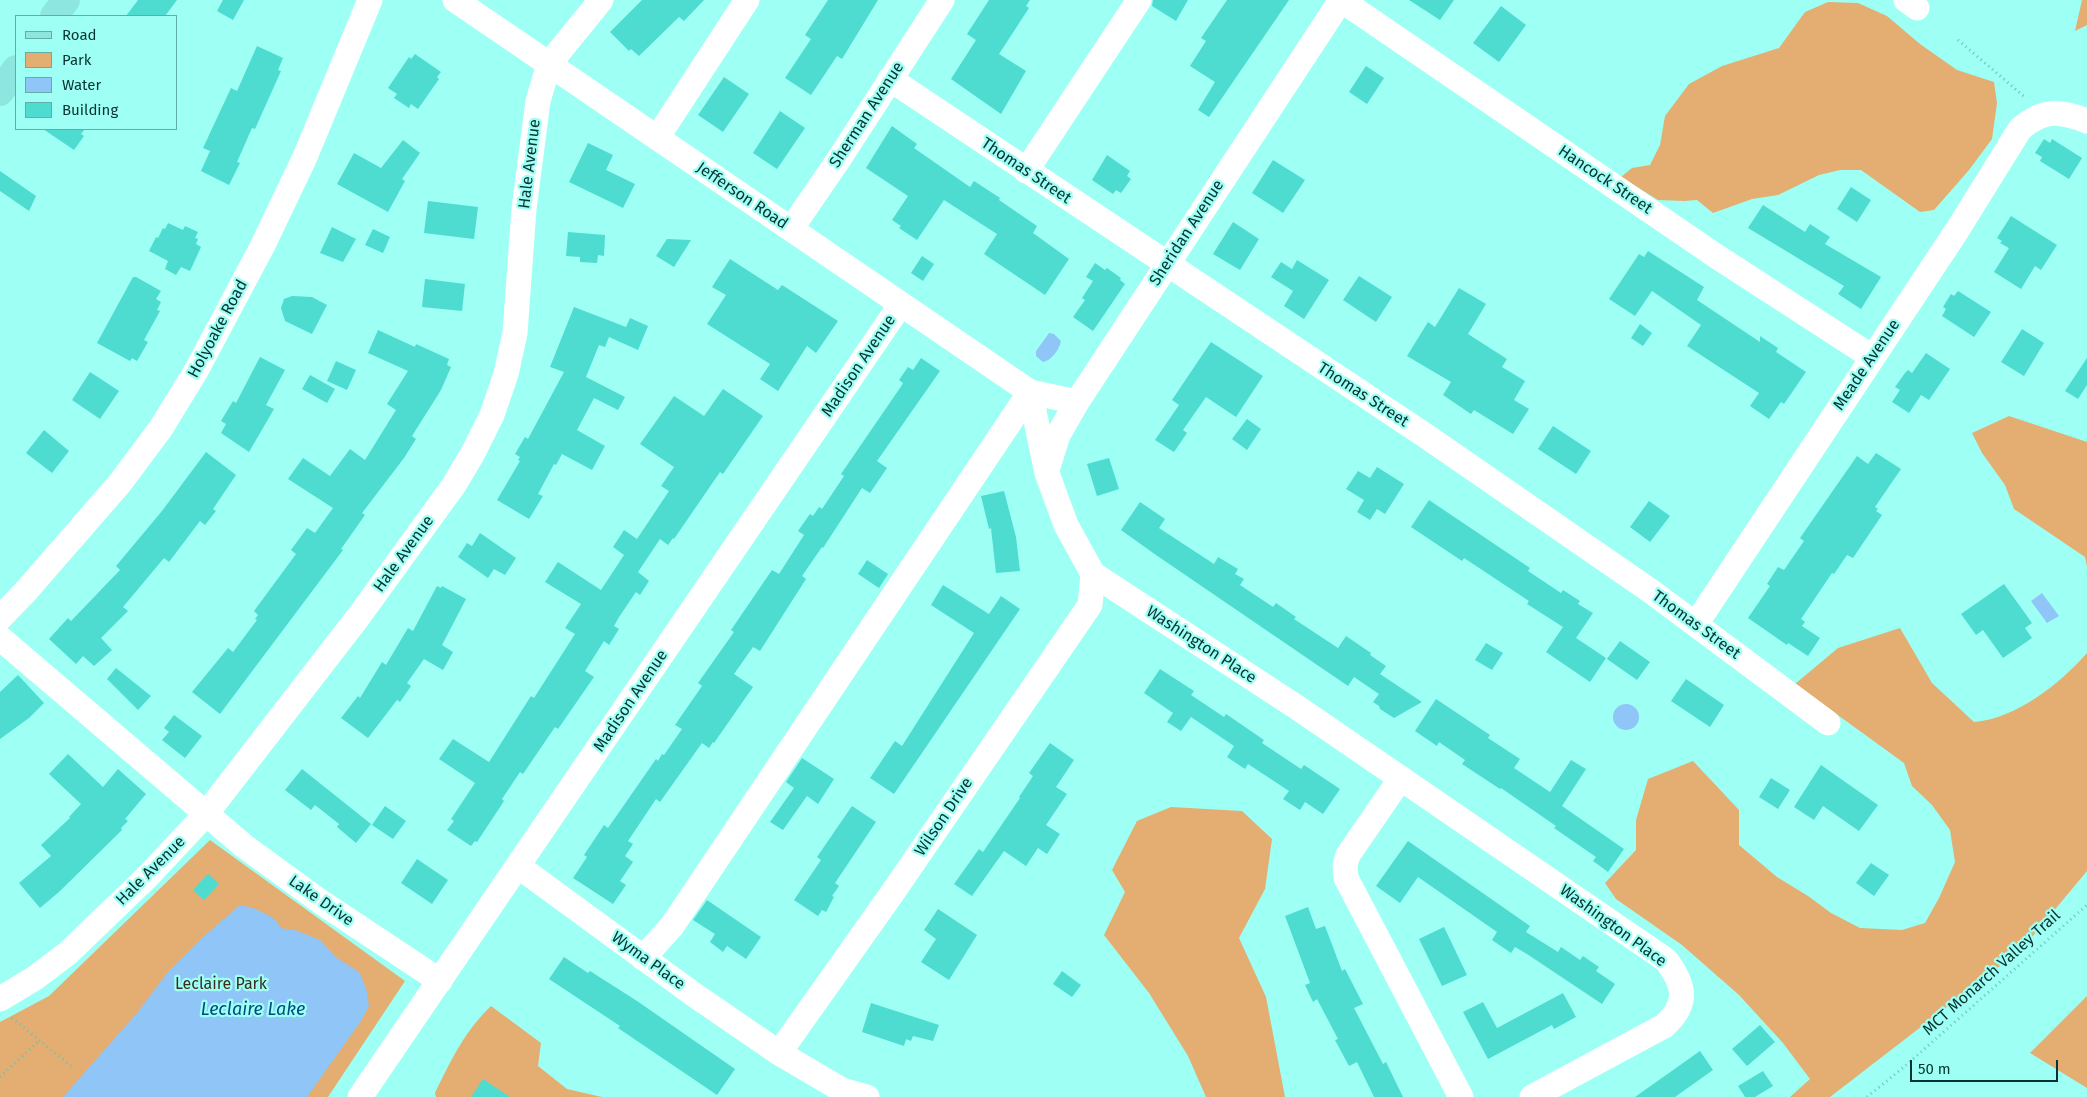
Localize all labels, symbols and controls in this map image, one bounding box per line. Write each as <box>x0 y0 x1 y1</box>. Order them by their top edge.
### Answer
legend <box>15 15 178 130</box>
text: Road <box>62 26 97 44</box>
text: Park <box>62 51 92 69</box>
street label: Sherman Avenue <box>826 59 908 171</box>
text: Water <box>62 76 101 94</box>
text: Building <box>62 101 118 119</box>
street label: Hale Avenue <box>515 118 545 210</box>
street label: Thomas Street <box>977 134 1075 208</box>
street label: Hancock Street <box>1554 142 1656 218</box>
street label: Jefferson Road <box>693 158 791 234</box>
street label: Sheridan Avenue <box>1146 176 1228 290</box>
street label: Holyoake Road <box>184 277 252 381</box>
street label: Madison Avenue <box>818 311 900 421</box>
street label: Meade Avenue <box>1830 316 1904 414</box>
street label: Thomas Street <box>1314 359 1412 431</box>
street label: Hale Avenue <box>370 512 438 596</box>
street label: Thomas Street <box>1648 587 1744 663</box>
street label: Washington Place <box>1142 602 1260 688</box>
street label: Madison Avenue <box>590 646 672 756</box>
street label: Wilson Drive <box>911 774 977 860</box>
street label: Hale Avenue <box>112 832 190 910</box>
street label: Lake Drive <box>285 872 357 930</box>
street label: Washington Place <box>1556 881 1670 971</box>
street label: MCT Monarch Valley Trail <box>1919 906 2065 1040</box>
street label: Wyma Place <box>607 928 689 994</box>
park label: Leclaire Park <box>175 975 267 995</box>
water label: Leclaire Lake <box>201 999 305 1021</box>
scale bar <box>1912 1050 2060 1082</box>
text: 50 m <box>1918 1060 1951 1078</box>

